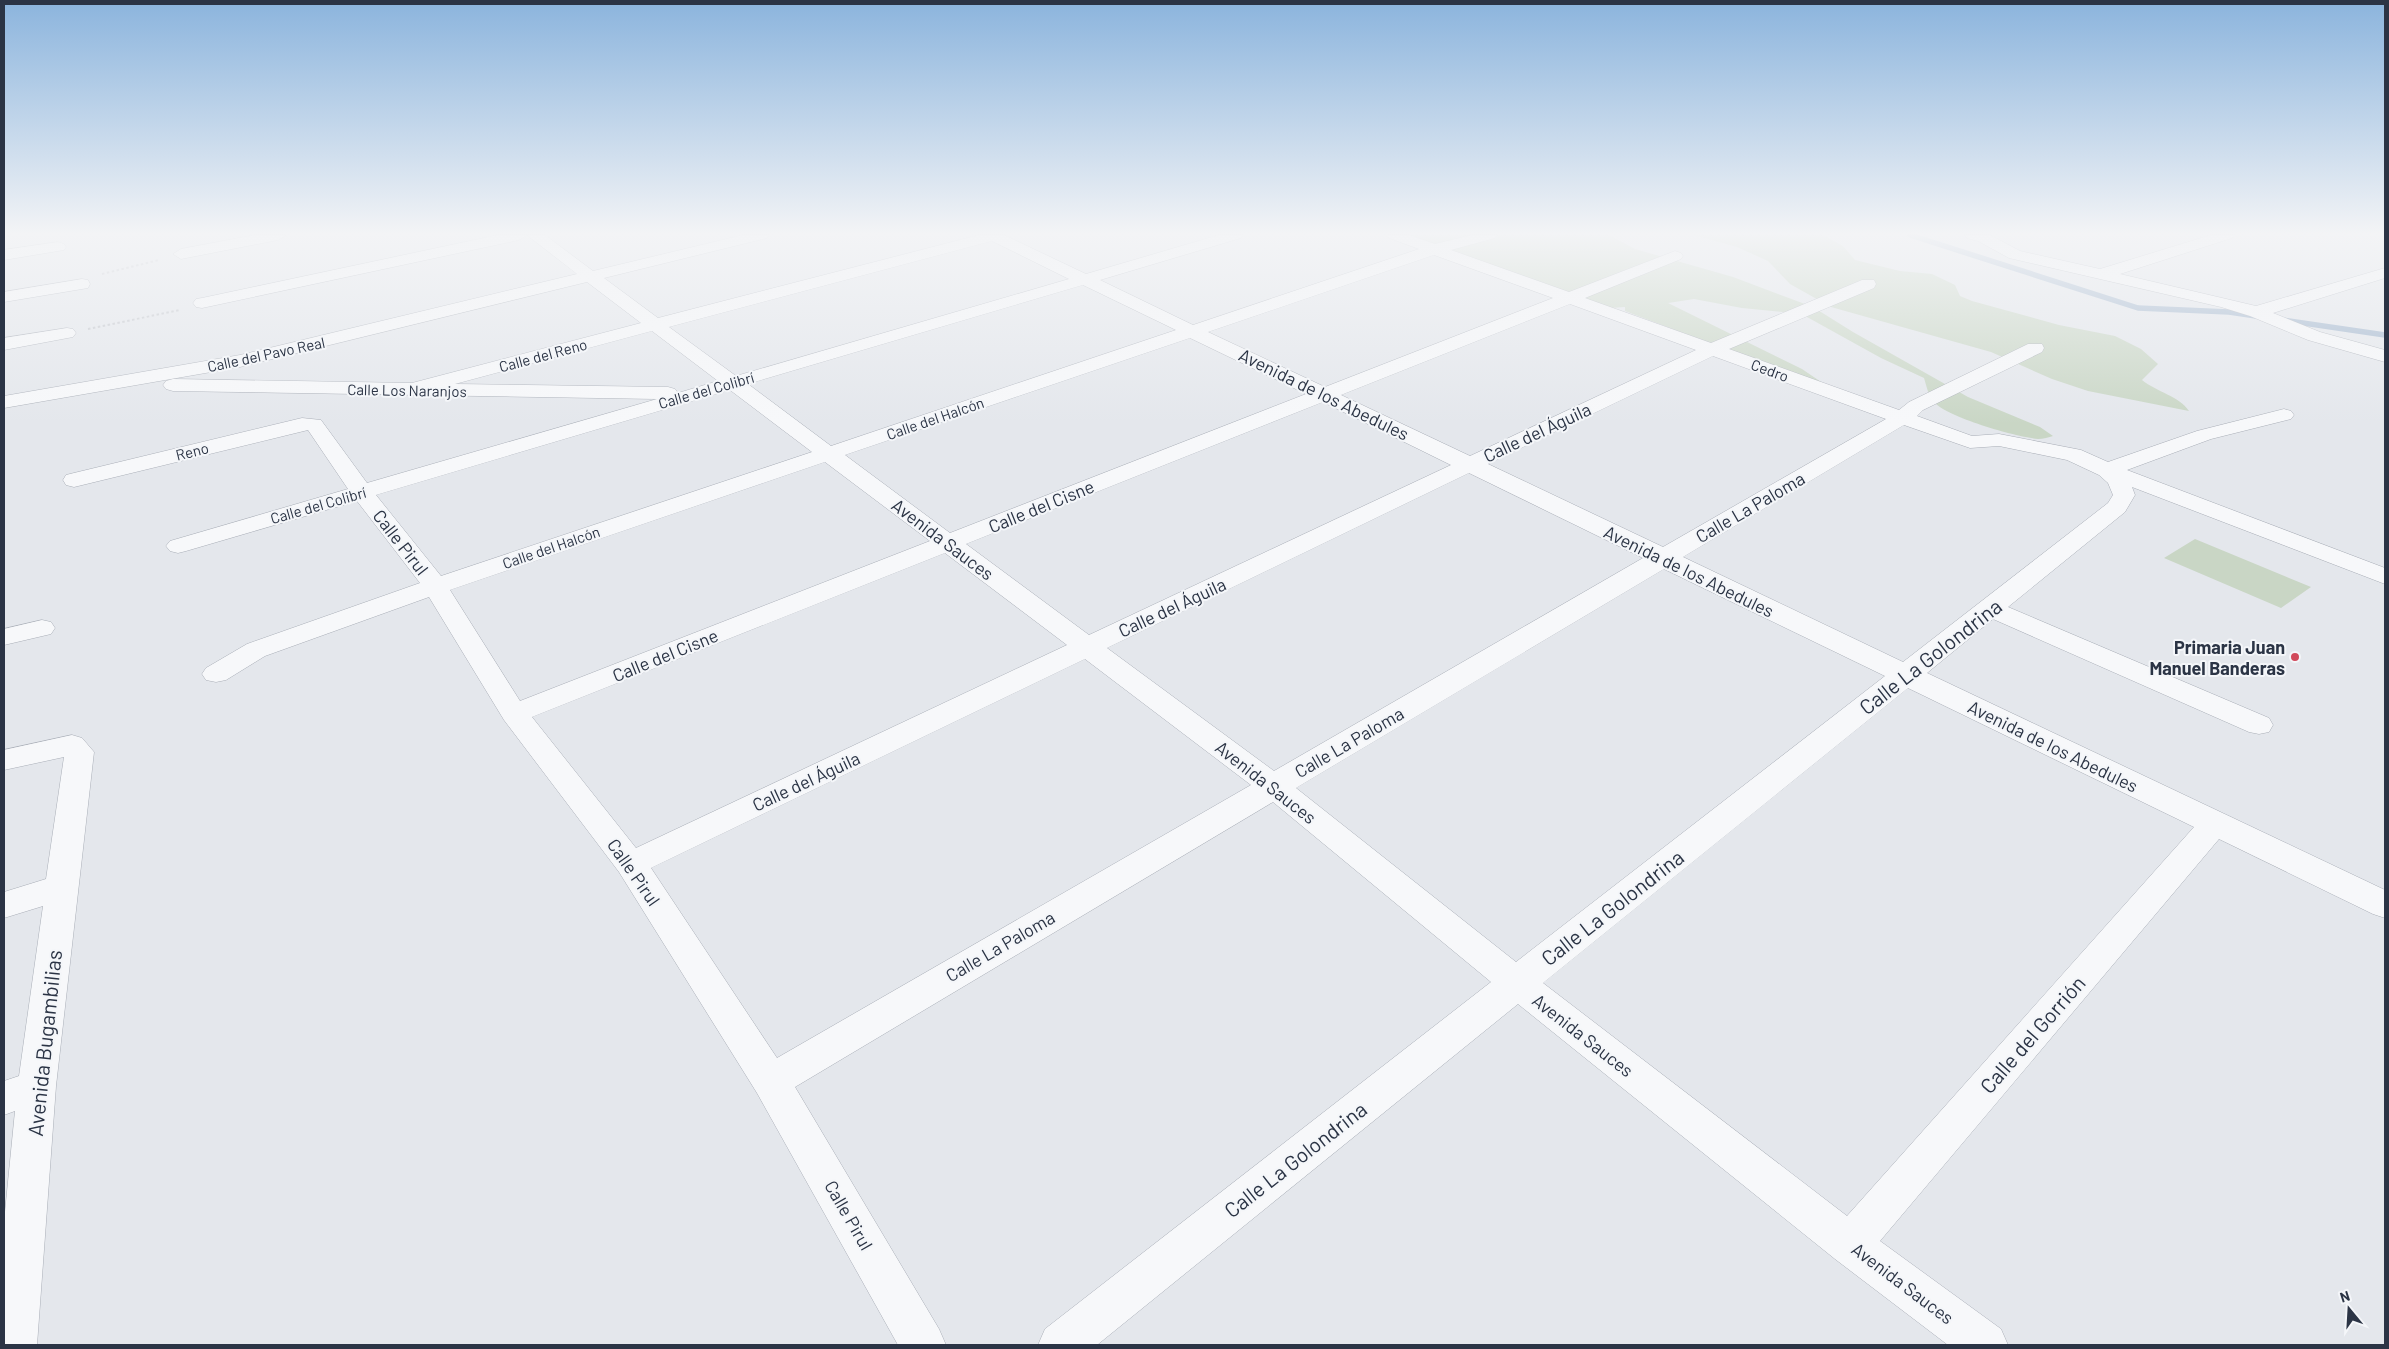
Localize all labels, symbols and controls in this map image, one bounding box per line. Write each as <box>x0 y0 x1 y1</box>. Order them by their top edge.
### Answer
street label: Calle del Pavo Real <box>206 333 326 375</box>
street label: Calle del Reno <box>497 335 589 375</box>
street label: Avenida de los Abedules <box>1235 343 1413 445</box>
street label: Cedro <box>1749 355 1791 385</box>
street label: Calle del Colibrí <box>656 368 756 412</box>
street label: Calle Los Naranjos <box>347 380 467 400</box>
street label: Calle del Halcón <box>884 393 986 443</box>
street label: Calle del Águila <box>1480 397 1594 467</box>
street label: Reno <box>174 438 210 464</box>
street label: Calle La Paloma <box>1692 467 1808 547</box>
street label: Calle del Cisne <box>985 475 1097 537</box>
street label: Calle del Colibrí <box>268 483 368 527</box>
street label: Avenida Sauces <box>888 494 998 584</box>
street label: Calle Pirul <box>369 505 433 579</box>
street label: Avenida de los Abedules <box>1600 520 1778 622</box>
street label: Calle del Halcón <box>500 522 602 572</box>
street label: Calle del Águila <box>1115 572 1229 642</box>
street label: Calle La Golondrina <box>1854 593 2006 719</box>
street label: Calle del Cisne <box>609 624 721 686</box>
place label: Primaria Juan Manuel Banderas <box>2149 636 2285 679</box>
marker: Primaria Juan Manuel Banderas <box>2289 651 2301 663</box>
street label: Avenida de los Abedules <box>1964 695 2142 797</box>
street label: Calle La Paloma <box>1291 702 1407 782</box>
street label: Avenida Sauces <box>1211 736 1321 828</box>
street label: Calle del Águila <box>749 746 863 816</box>
street label: Calle Pirul <box>603 834 665 910</box>
street label: Calle La Golondrina <box>1536 844 1688 970</box>
street label: Calle La Paloma <box>942 906 1058 986</box>
street label: Avenida Bugambilias <box>22 949 66 1137</box>
street label: Calle del Gorrión <box>1974 970 2090 1098</box>
street label: Avenida Sauces <box>1528 989 1638 1081</box>
street label: Calle La Golondrina <box>1219 1096 1371 1222</box>
street label: Calle Pirul <box>820 1176 878 1254</box>
street label: Avenida Sauces <box>1848 1238 1958 1328</box>
north arrow <box>2324 1284 2374 1334</box>
text: N <box>2338 1287 2352 1306</box>

